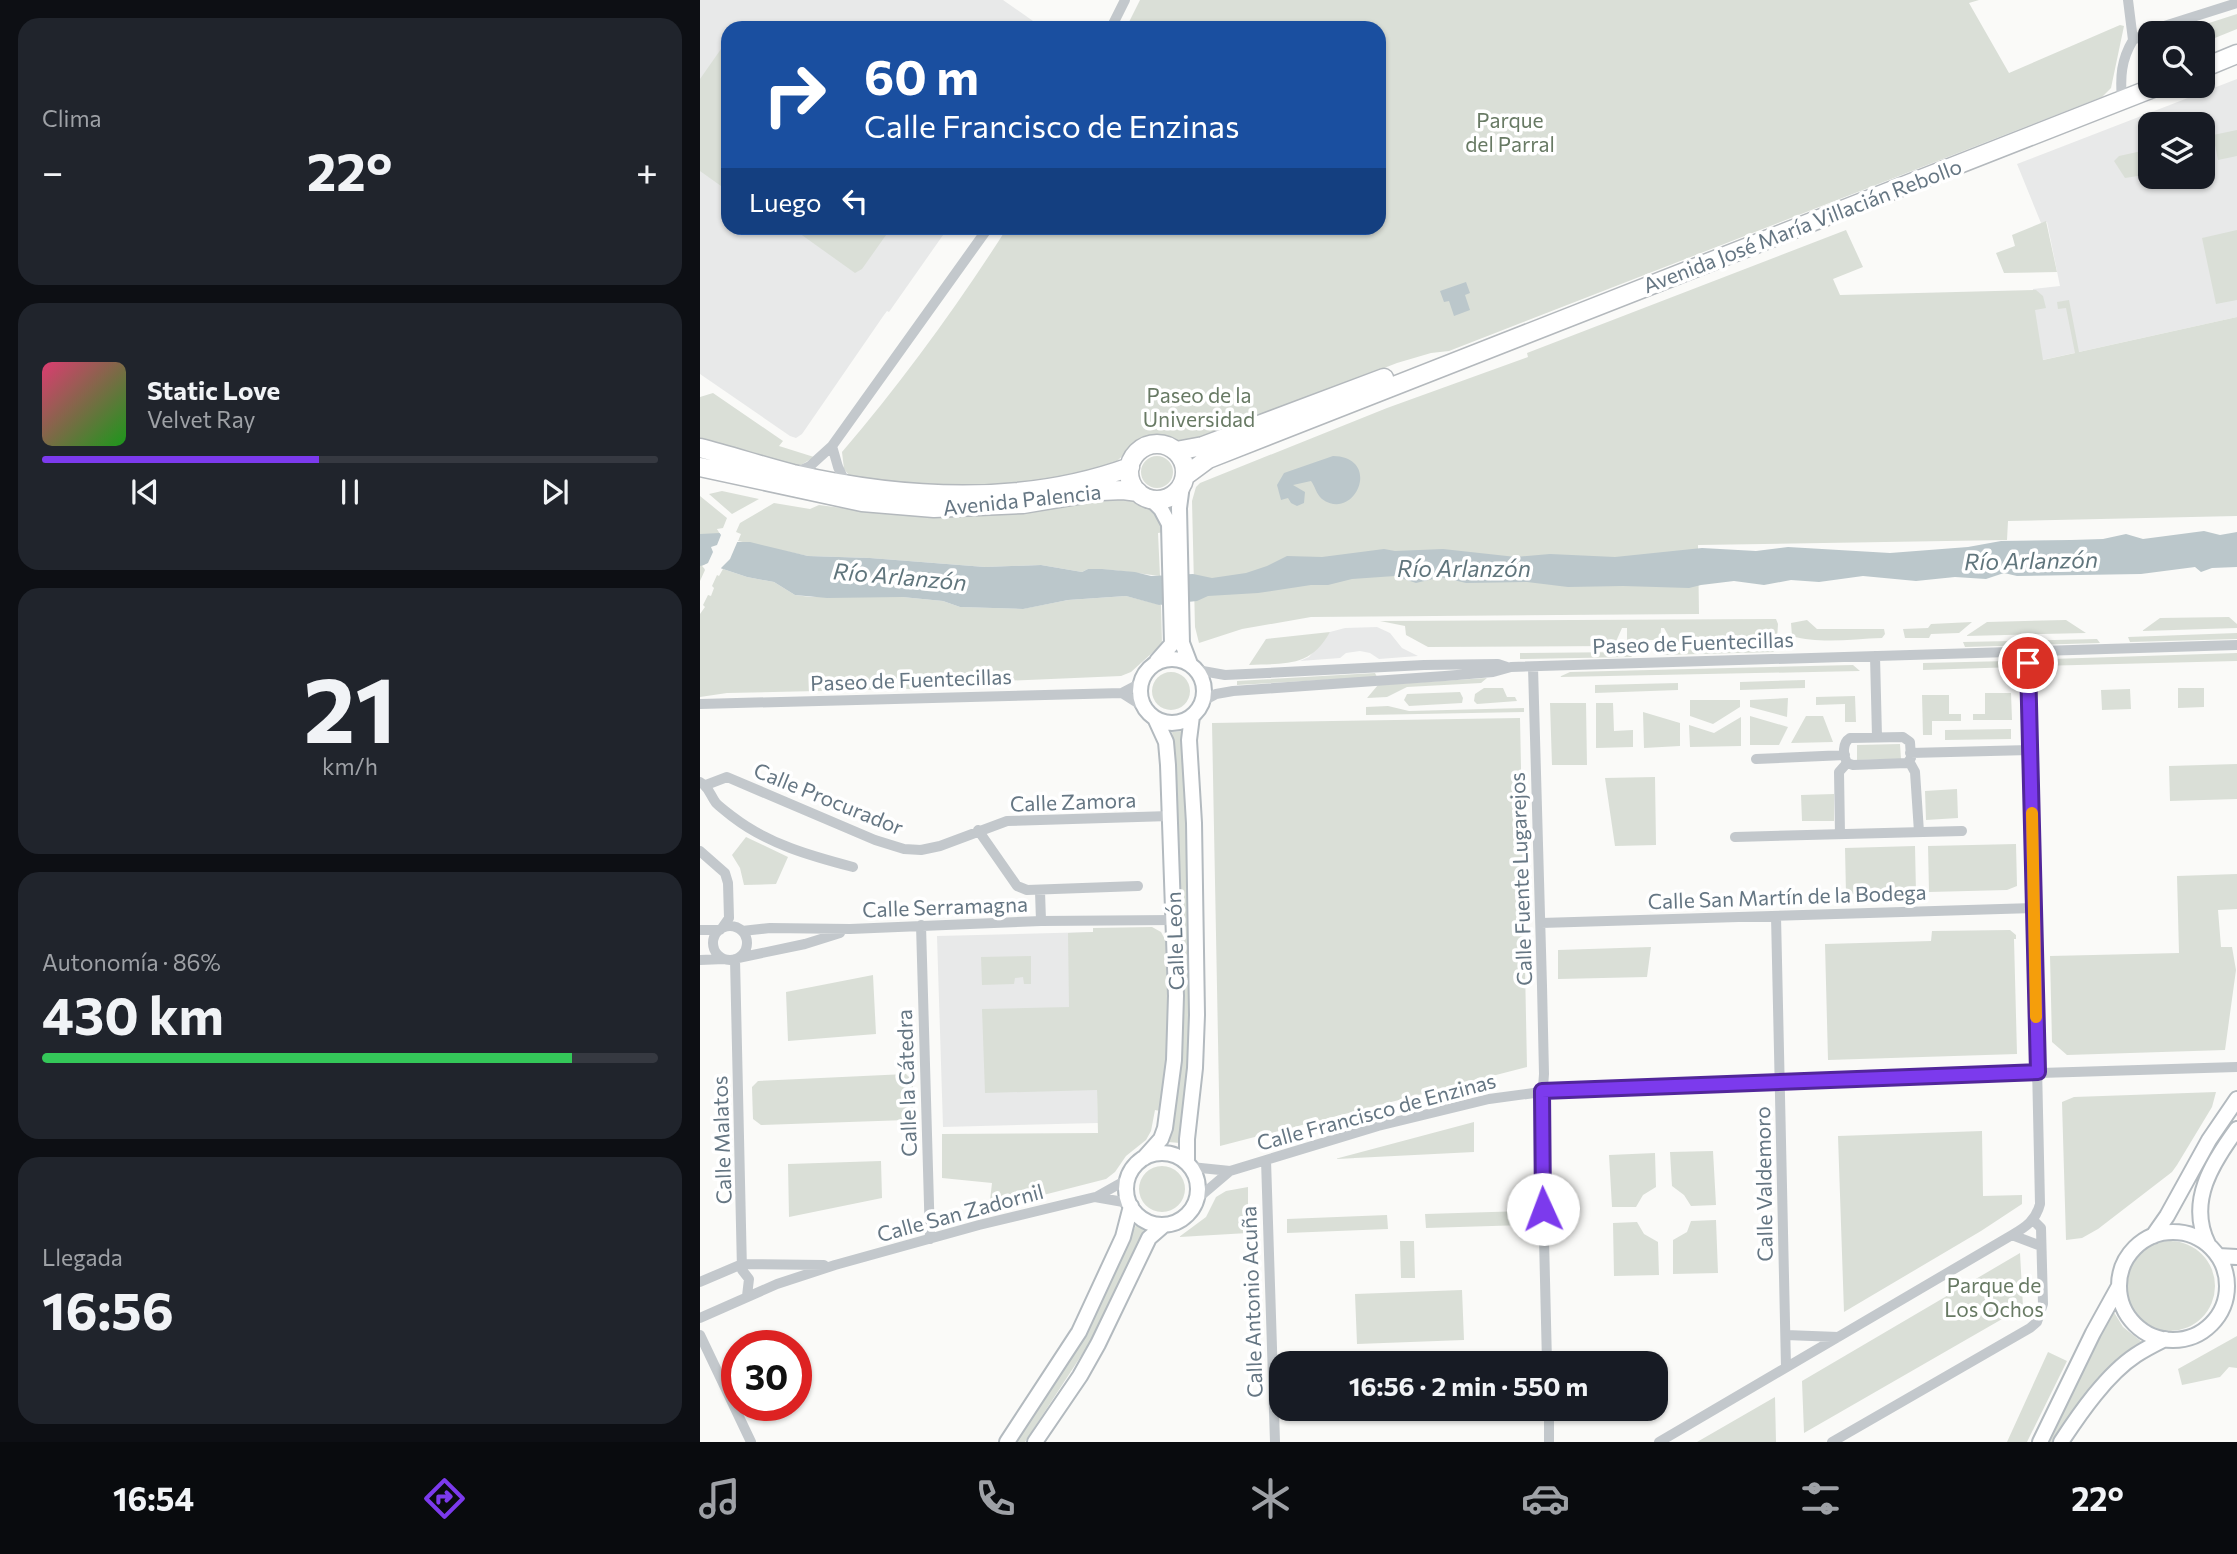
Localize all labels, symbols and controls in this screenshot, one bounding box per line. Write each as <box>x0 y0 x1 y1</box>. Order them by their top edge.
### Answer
map controls <box>2138 21 2215 189</box>
button: search <box>2138 21 2215 98</box>
text: 60 m <box>864 45 979 105</box>
icon: right <box>749 49 840 140</box>
text: Clima <box>42 104 102 132</box>
text: Calle Francisco de Enzinas <box>864 105 1240 145</box>
park label: Parque del Parral <box>1465 107 1555 156</box>
button: layers <box>2138 112 2215 189</box>
text: 22° <box>307 138 392 202</box>
text: − <box>42 147 64 194</box>
text: + <box>636 147 658 194</box>
street label: Avenida José María Villacián Rebollo <box>1639 153 1965 297</box>
icon: left <box>836 182 874 220</box>
text: Luego <box>749 186 822 217</box>
text: Static Love <box>147 374 280 405</box>
park label: Paseo de la Universidad <box>1143 382 1255 431</box>
text: Velvet Ray <box>147 405 255 433</box>
icon: previous <box>126 473 164 511</box>
icon: pause <box>331 473 369 511</box>
icon: next <box>536 473 574 511</box>
street label: Avenida Palencia <box>942 478 1102 520</box>
water label: Río Arlanzón <box>1964 545 2098 575</box>
water label: Río Arlanzón <box>1397 554 1531 582</box>
water label: Río Arlanzón <box>832 556 968 596</box>
street label: Paseo de Fuentecillas <box>1592 626 1794 658</box>
pin <box>1998 633 2058 693</box>
icon: arrive <box>2009 644 2047 682</box>
text: 21 <box>304 650 396 762</box>
street label: Paseo de Fuentecillas <box>810 663 1012 695</box>
text: km/h <box>322 752 378 780</box>
street label: Calle Procurador <box>750 757 908 839</box>
street label: Calle Fuente Lugarejos <box>1504 772 1536 986</box>
street label: Calle Zamora <box>1009 786 1137 816</box>
street label: Calle San Martín de la Bodega <box>1647 879 1927 913</box>
street label: Calle Serramagna <box>862 891 1028 921</box>
street label: Calle León <box>1160 891 1188 991</box>
text: Autonomía · 86% <box>42 948 221 976</box>
text: 430 km <box>42 982 224 1046</box>
street label: Calle la Cátedra <box>891 1009 921 1157</box>
street label: Calle Francisco de Enzinas <box>1254 1067 1498 1155</box>
street label: Calle Malatos <box>706 1075 736 1205</box>
street label: Calle Valdemoro <box>1749 1106 1777 1262</box>
position arrow <box>1506 1172 1580 1246</box>
street label: Calle San Zadornil <box>874 1178 1046 1246</box>
street label: Calle Antonio Acuña <box>1235 1206 1267 1398</box>
text: Llegada <box>42 1243 123 1271</box>
park label: Parque de Los Ochos <box>1944 1272 2044 1321</box>
text: 16:56 <box>42 1277 174 1341</box>
speed limit sign: 30 <box>721 1330 812 1421</box>
text: 16:56 · 2 min · 550 m <box>1349 1370 1588 1401</box>
icon: directions <box>420 1474 469 1523</box>
icon: music <box>695 1474 744 1523</box>
icon: phone <box>971 1474 1020 1523</box>
icon: climate <box>1246 1474 1295 1523</box>
icon: car <box>1521 1474 1570 1523</box>
icon: filters <box>1796 1474 1845 1523</box>
text: 16:54 <box>113 1478 194 1518</box>
text: 22° <box>2071 1478 2124 1518</box>

